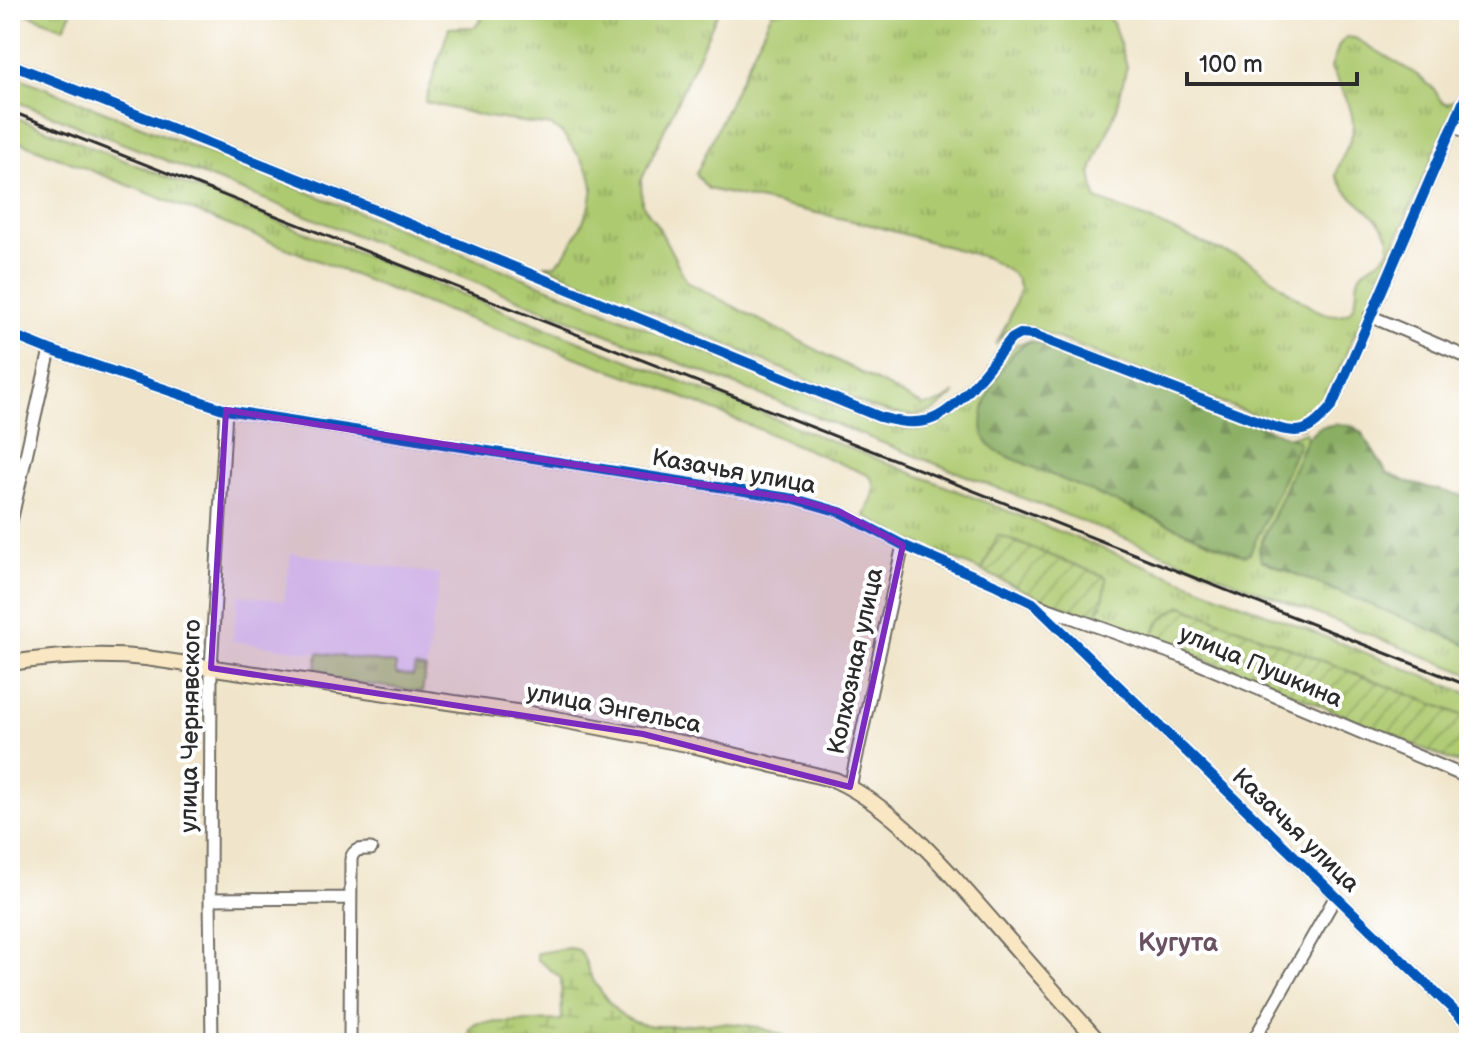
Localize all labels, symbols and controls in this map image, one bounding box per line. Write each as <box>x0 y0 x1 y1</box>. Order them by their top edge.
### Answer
scale bar <box>1187 36 1357 86</box>
text: 100 m <box>1199 50 1263 79</box>
street label: Казачья улица <box>650 443 818 500</box>
street label: Колхозная улица <box>822 565 889 757</box>
street label: улица Чернявского <box>174 619 207 833</box>
street label: улица Пушкина <box>1175 619 1347 714</box>
street label: улица Энгельса <box>524 677 704 740</box>
street label: Казачья улица <box>1226 762 1365 898</box>
district label: Кугута <box>1138 928 1219 959</box>

